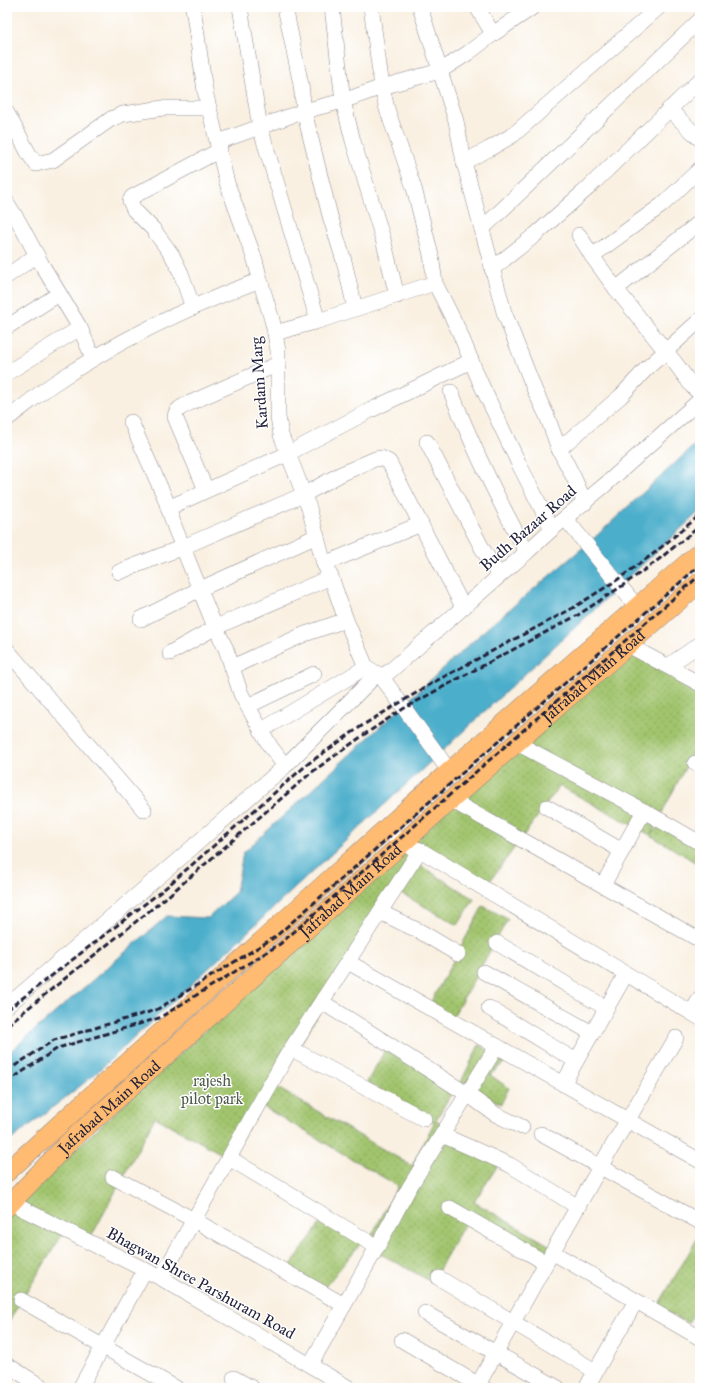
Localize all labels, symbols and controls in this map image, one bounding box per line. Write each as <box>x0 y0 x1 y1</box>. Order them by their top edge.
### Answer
street label: Kardam Marg <box>246 336 273 430</box>
street label: Budh Bazaar Road <box>476 481 580 575</box>
street label: Jafrabad Main Road <box>536 626 648 728</box>
street label: Jafrabad Main Road <box>293 840 405 943</box>
street label: Jafrabad Main Road <box>52 1056 164 1160</box>
park label: rajesh pilot park <box>180 1071 244 1108</box>
street label: Bhagwan Shree Parshuram Road <box>103 1223 299 1344</box>

